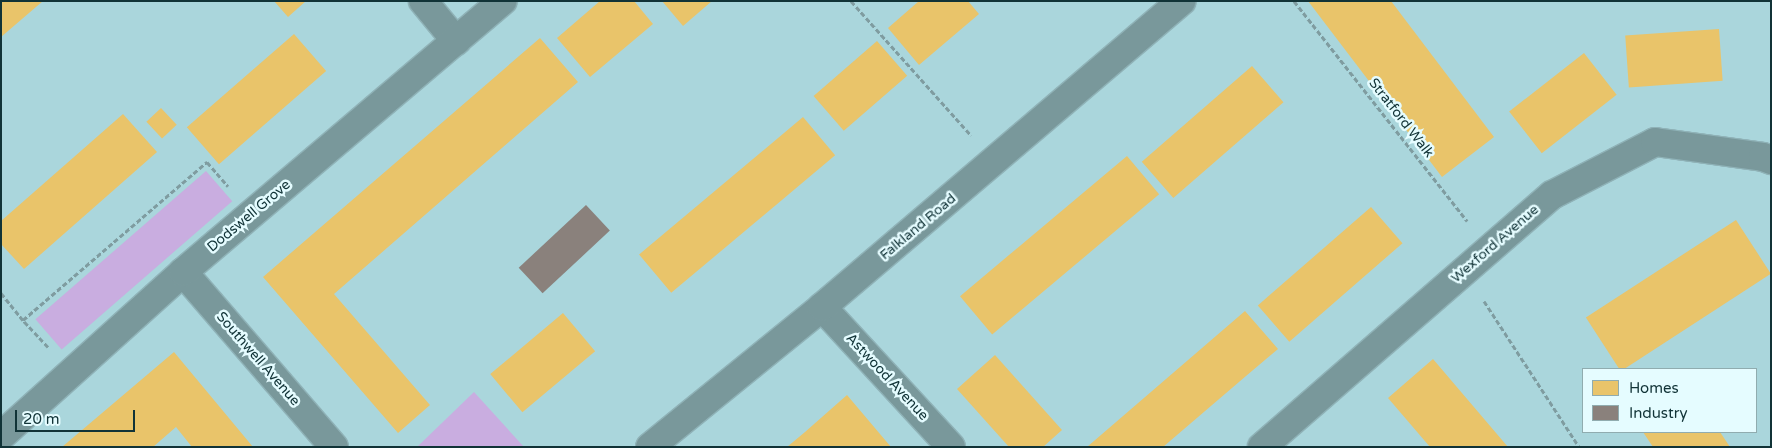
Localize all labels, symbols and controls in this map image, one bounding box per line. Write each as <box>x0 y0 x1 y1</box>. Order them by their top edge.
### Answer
street label: Stratford Walk <box>1365 75 1437 161</box>
street label: Dodswell Grove <box>204 176 294 256</box>
street label: Falkland Road <box>877 190 959 264</box>
street label: Wexford Avenue <box>1448 201 1542 287</box>
street label: Southwell Avenue <box>213 309 303 409</box>
street label: Astwood Avenue <box>842 330 932 424</box>
legend <box>1582 368 1757 433</box>
text: Homes <box>1629 379 1679 397</box>
scale bar <box>18 400 138 432</box>
text: Industry <box>1629 404 1688 422</box>
text: 20 m <box>23 410 60 428</box>

